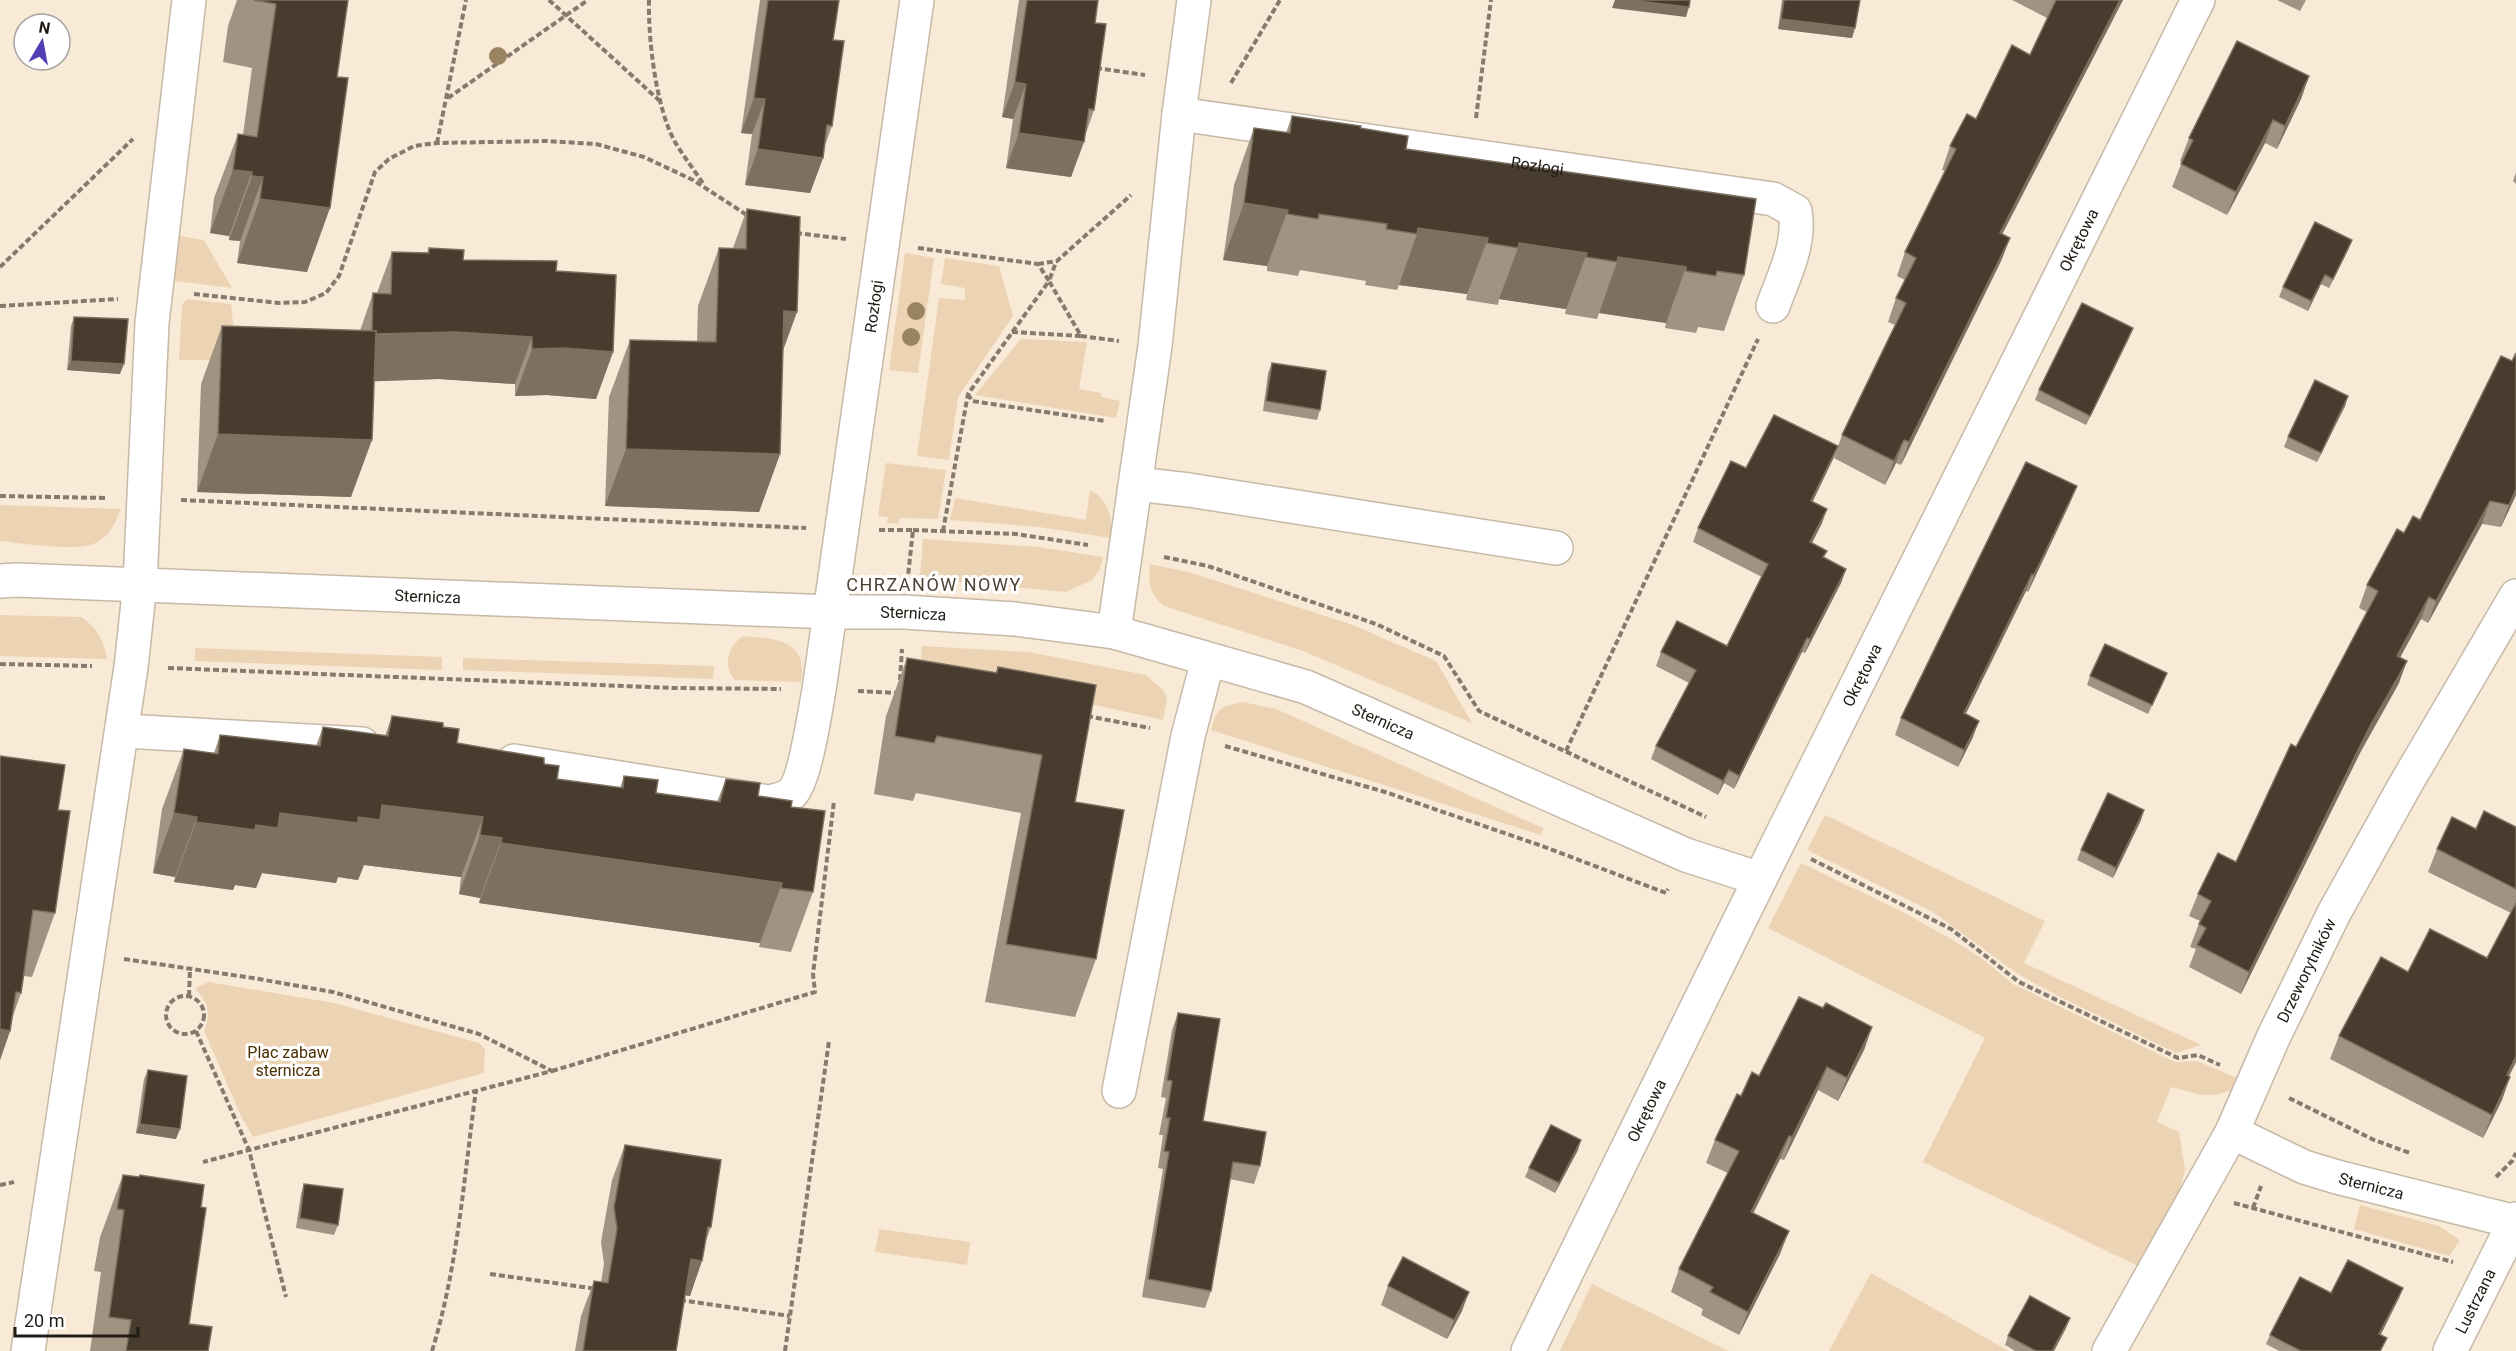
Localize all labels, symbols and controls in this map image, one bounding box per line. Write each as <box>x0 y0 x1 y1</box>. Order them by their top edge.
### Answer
north arrow <box>12 12 72 72</box>
text: N <box>37 17 52 38</box>
street label: Rozłogi <box>1510 152 1565 178</box>
street label: Okrętowa <box>2055 205 2102 274</box>
street label: Rozłogi <box>860 279 887 334</box>
district label: CHRZANÓW NOWY <box>846 574 1022 595</box>
street label: Sternicza <box>394 585 461 607</box>
street label: Sternicza <box>880 602 947 624</box>
street label: Okrętowa <box>1838 640 1885 709</box>
street label: Sternicza <box>1349 699 1418 743</box>
street label: Drzeworytników <box>2273 915 2339 1026</box>
park label: Plac zabaw sternicza <box>247 1043 329 1080</box>
street label: Okrętowa <box>1623 1076 1670 1145</box>
street label: Sternicza <box>2337 1168 2406 1203</box>
street label: Lustrzana <box>2451 1265 2499 1337</box>
scale bar <box>15 1300 138 1338</box>
text: 20 m <box>24 1310 64 1331</box>

